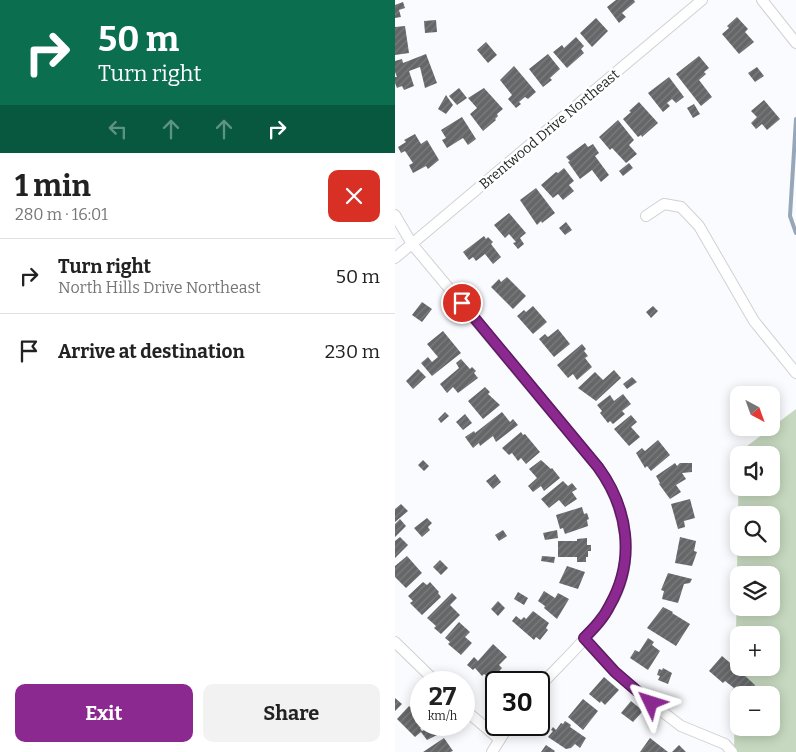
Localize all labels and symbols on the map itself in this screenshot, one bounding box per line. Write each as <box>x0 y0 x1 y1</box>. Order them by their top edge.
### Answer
street label: Brentwood Drive Northeast <box>476 66 623 193</box>
pin <box>441 282 483 324</box>
north arrow <box>730 386 780 436</box>
speed limit sign: 30 <box>485 671 550 736</box>
position arrow <box>624 676 676 728</box>

